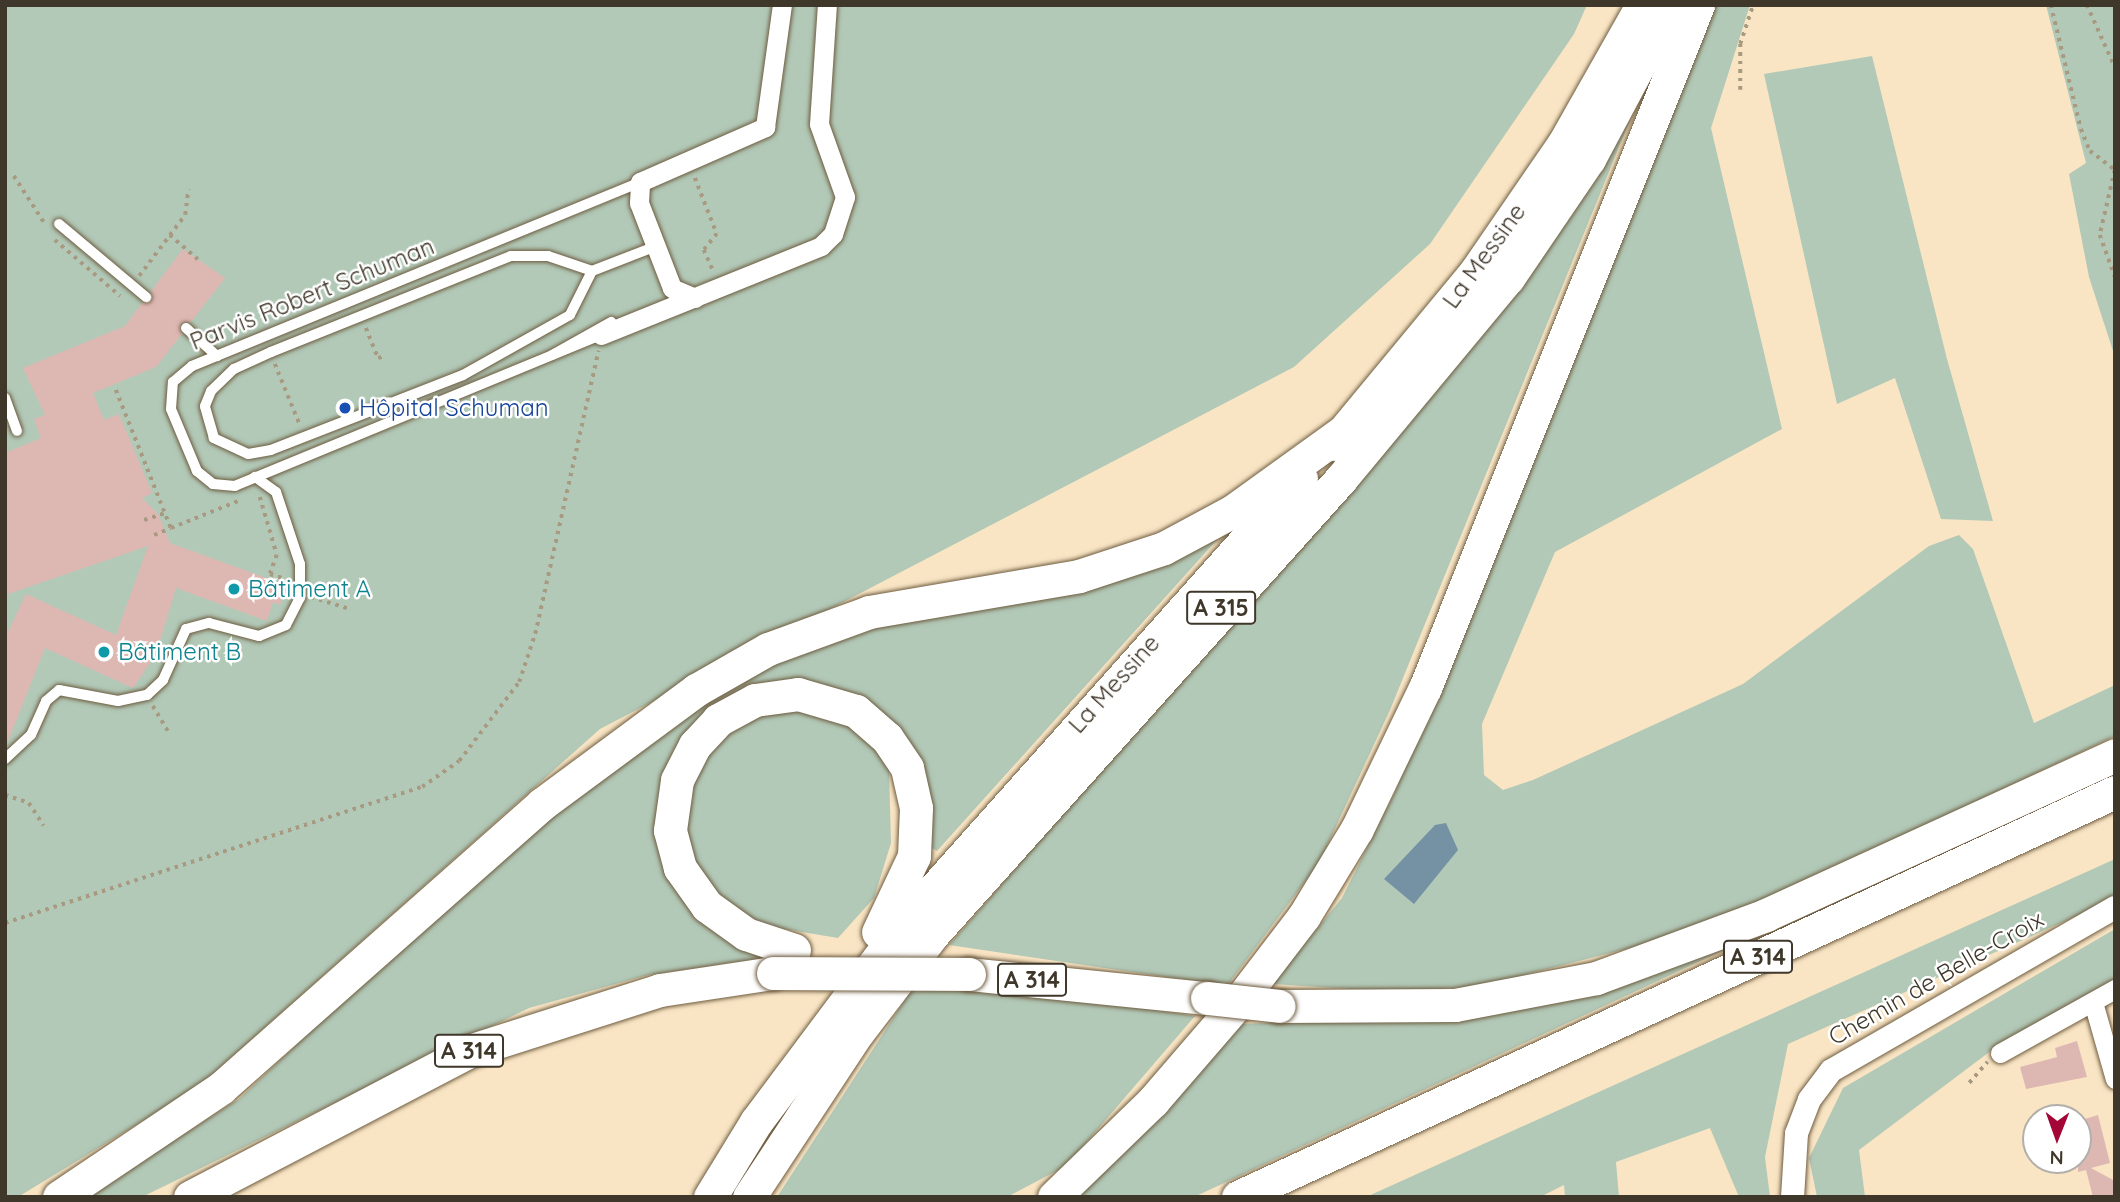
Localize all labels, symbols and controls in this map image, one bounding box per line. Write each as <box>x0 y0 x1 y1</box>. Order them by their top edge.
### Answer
street label: La Messine <box>1436 198 1532 314</box>
street label: Parvis Robert Schuman <box>186 232 438 356</box>
place label: Hôpital Schuman <box>359 394 549 422</box>
marker: Hôpital Schuman <box>337 400 353 416</box>
place label: Bâtiment A <box>248 575 371 603</box>
marker: Bâtiment A <box>226 581 242 597</box>
road number: A 315 <box>1186 588 1256 628</box>
street label: La Messine <box>1062 629 1166 739</box>
place label: Bâtiment B <box>118 638 241 666</box>
marker: Bâtiment B <box>96 644 112 660</box>
street label: Chemin de Belle-Croix <box>1823 905 2049 1051</box>
road number: A 314 <box>1723 938 1793 976</box>
road number: A 314 <box>997 960 1067 1000</box>
road number: A 314 <box>434 1032 504 1070</box>
north arrow <box>2022 1104 2092 1174</box>
text: N <box>2049 1146 2064 1170</box>

